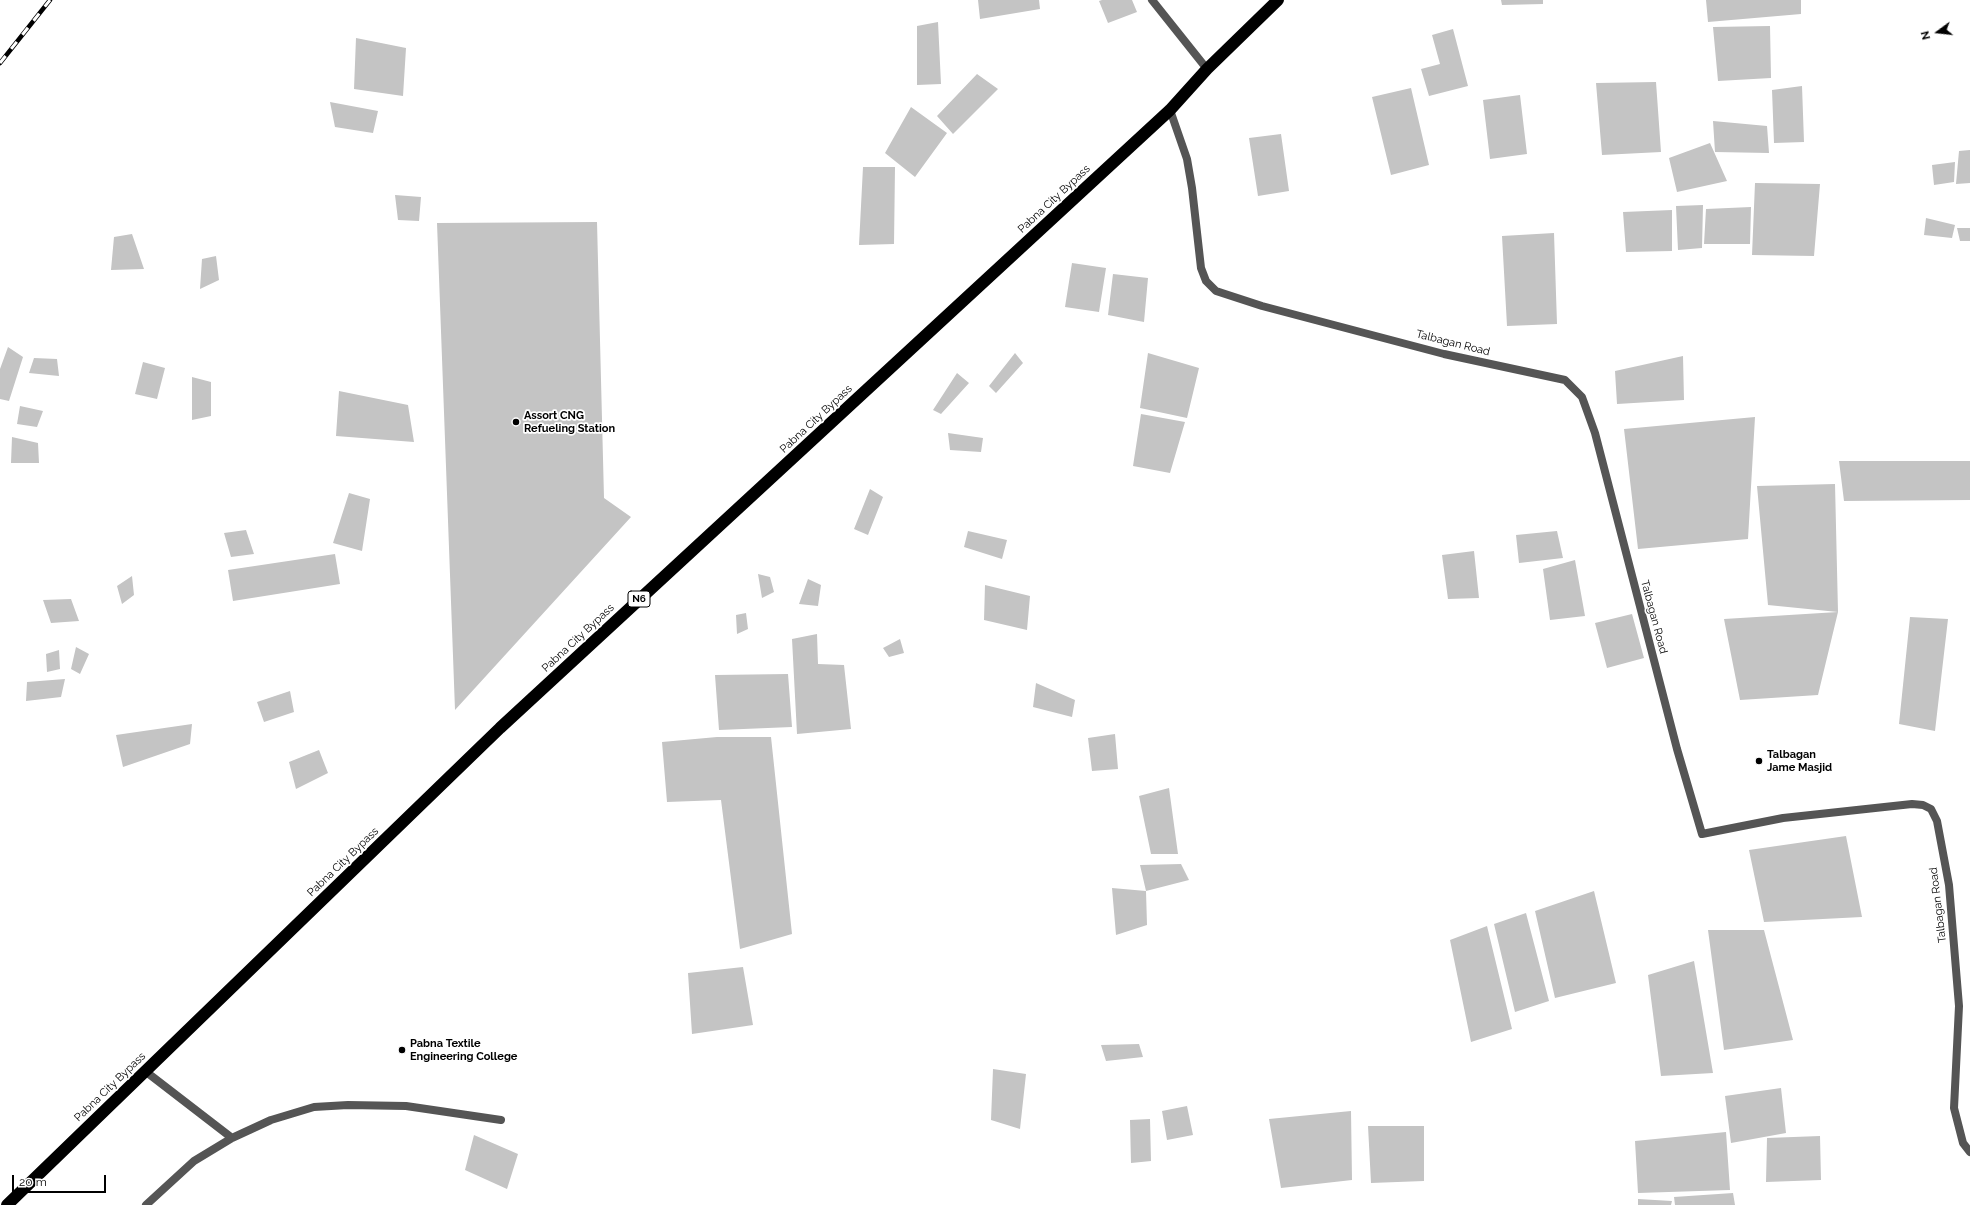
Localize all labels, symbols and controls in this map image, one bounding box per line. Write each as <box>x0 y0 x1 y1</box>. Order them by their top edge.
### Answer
north arrow <box>1918 12 1958 52</box>
text: N <box>1919 29 1933 41</box>
street label: Pabna City Bypass <box>1015 162 1093 236</box>
street label: Talbagan Road <box>1415 327 1491 359</box>
street label: Pabna City Bypass <box>777 382 855 456</box>
place label: Assort CNG Refueling Station <box>524 409 615 435</box>
marker: Assort CNG Refueling Station <box>511 417 521 427</box>
street label: Talbagan Road <box>1638 579 1670 655</box>
road number: N6 <box>628 591 650 607</box>
street label: Pabna City Bypass <box>539 601 617 675</box>
place label: Talbagan Jame Masjid <box>1767 748 1832 774</box>
marker: Talbagan Jame Masjid <box>1754 756 1764 766</box>
street label: Pabna City Bypass <box>305 825 381 899</box>
street label: Talbagan Road <box>1927 867 1949 943</box>
place label: Pabna Textile Engineering College <box>410 1037 517 1063</box>
marker: Pabna Textile Engineering College <box>397 1045 407 1055</box>
street label: Pabna City Bypass <box>72 1050 148 1124</box>
scale bar <box>14 1167 108 1193</box>
text: 20 m <box>19 1175 47 1189</box>

